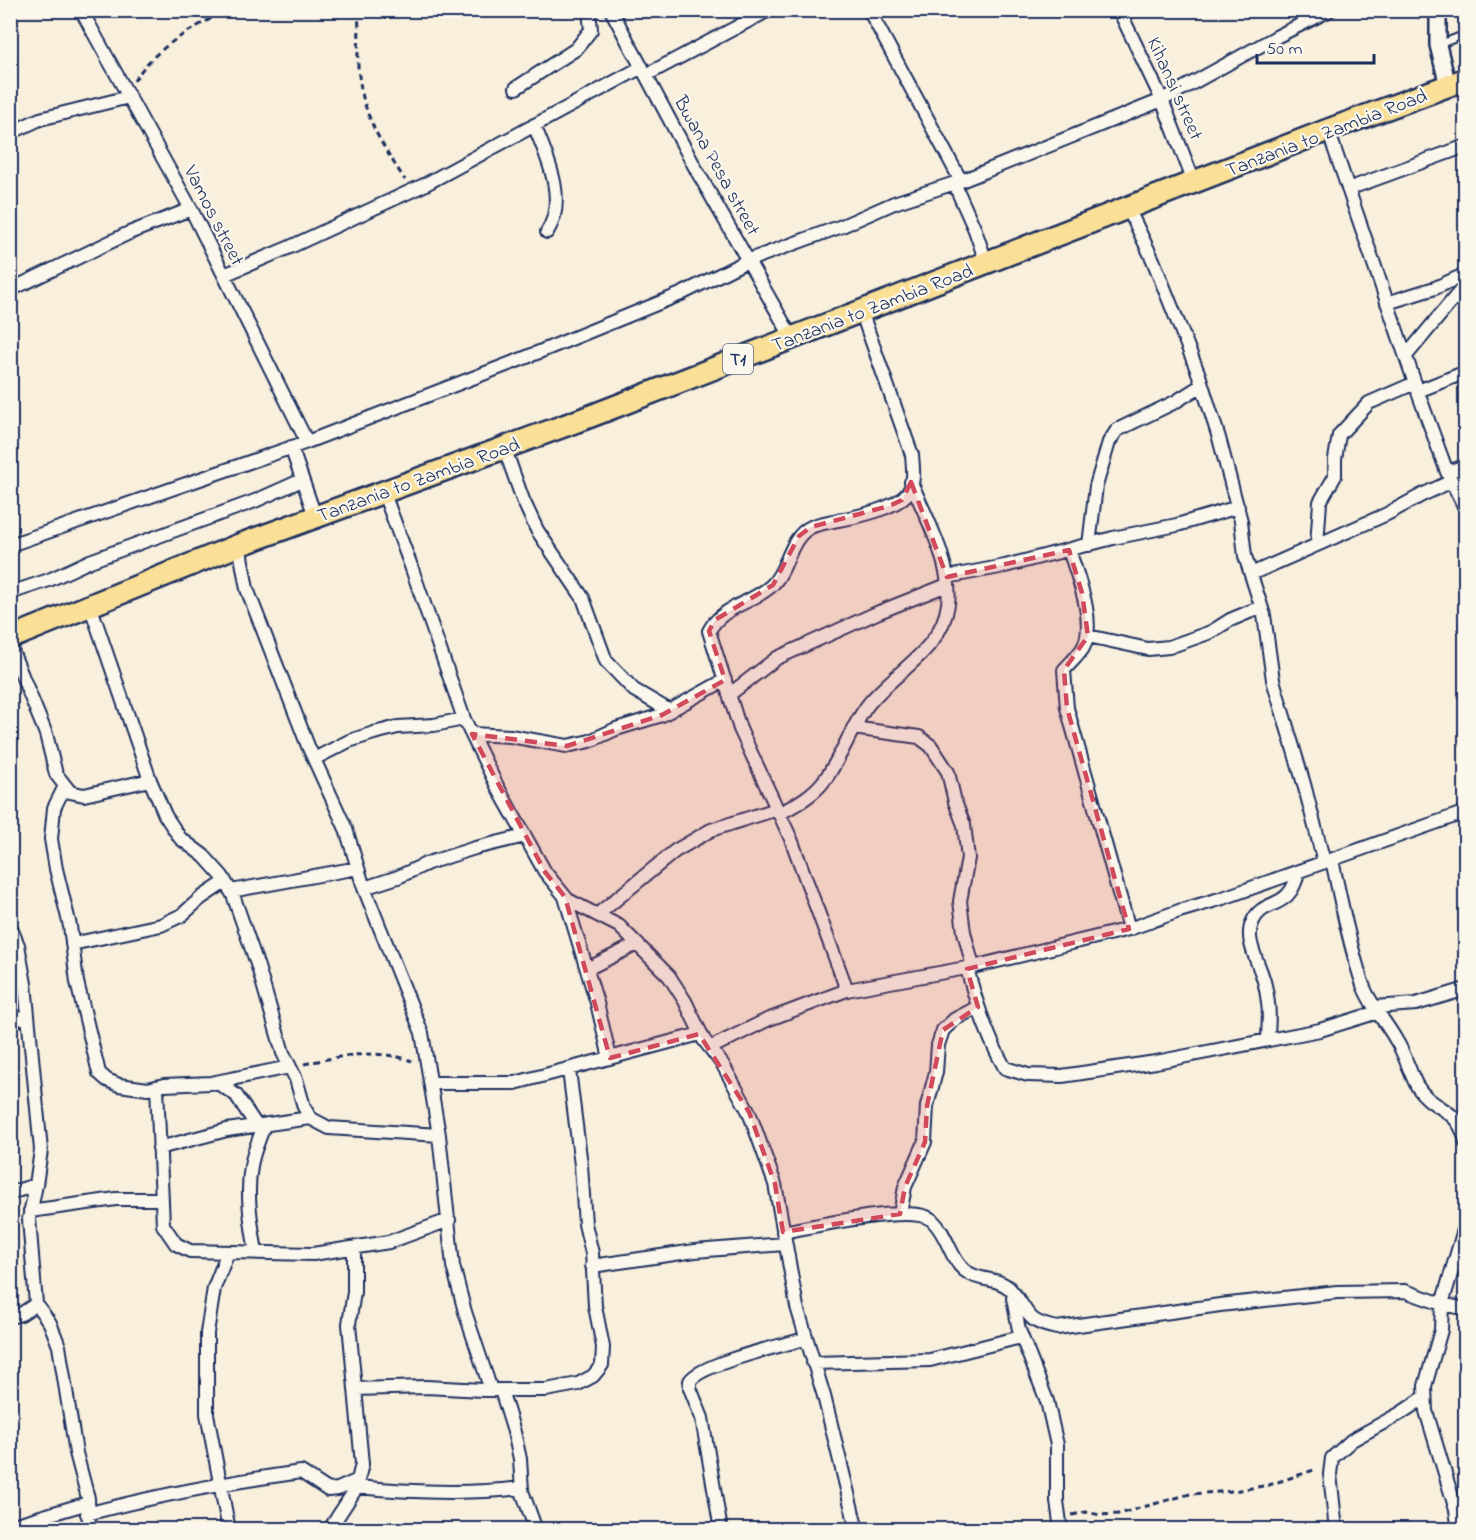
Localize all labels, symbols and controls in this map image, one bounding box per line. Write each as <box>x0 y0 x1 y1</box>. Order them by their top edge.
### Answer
scale bar <box>1257 27 1374 65</box>
street label: Kihansi street <box>1138 33 1209 145</box>
text: 50 m <box>1266 37 1303 63</box>
street label: Tanzania to Zambia Road <box>1222 82 1432 186</box>
street label: Bwana Pesa street <box>665 90 766 242</box>
street label: Vamos street <box>175 160 251 272</box>
street label: Tanzania to Zambia Road <box>768 257 978 361</box>
road number: T1 <box>723 344 753 374</box>
street label: Tanzania to Zambia Road <box>313 431 524 532</box>

